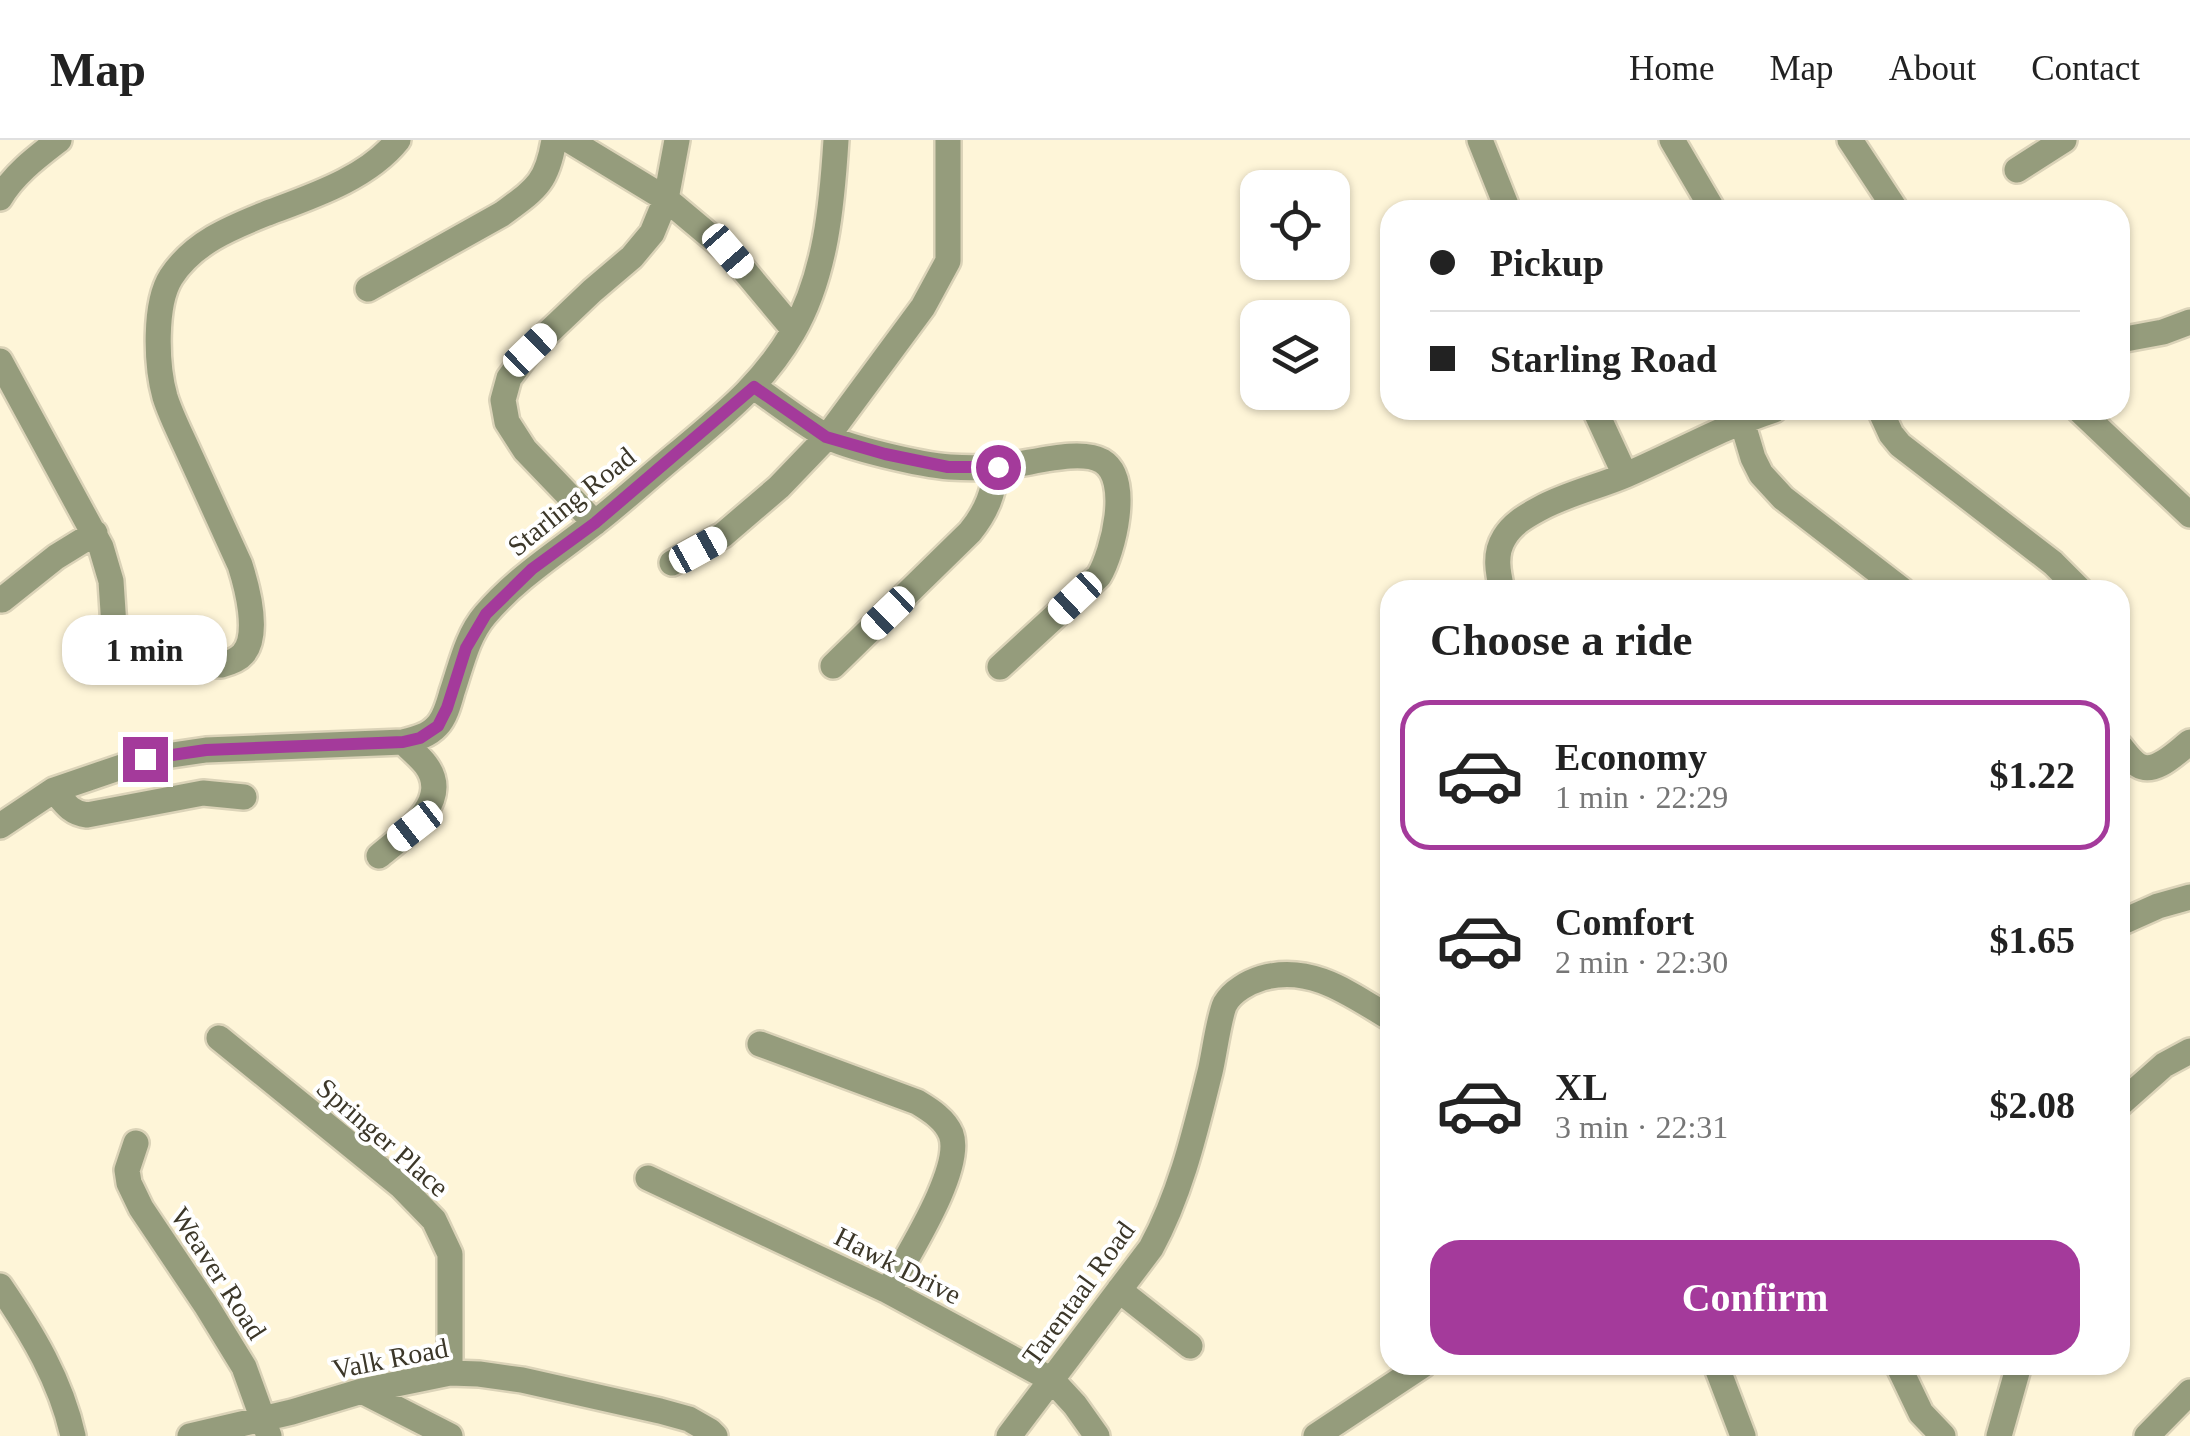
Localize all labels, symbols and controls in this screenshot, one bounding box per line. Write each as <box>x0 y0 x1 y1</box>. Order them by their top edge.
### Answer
text: Map <box>50 43 146 96</box>
text: Home <box>1629 49 1714 88</box>
text: Map <box>1769 49 1834 88</box>
text: About <box>1889 49 1976 88</box>
text: Contact <box>2031 49 2140 88</box>
map controls <box>1240 170 1350 410</box>
button: locate <box>1240 170 1350 280</box>
car <box>697 219 759 283</box>
text: Pickup <box>1490 242 1604 284</box>
button: layers <box>1240 300 1350 410</box>
car <box>498 318 562 382</box>
text: Starling Road <box>1490 338 1717 380</box>
street label: Starling Road <box>501 441 641 562</box>
route start <box>976 445 1021 490</box>
car <box>664 522 732 578</box>
car <box>1043 567 1107 629</box>
car <box>856 581 920 645</box>
callout: 1 min <box>62 614 228 684</box>
text: Choose a ride <box>1430 615 1693 665</box>
text: 1 min <box>106 632 183 668</box>
icon: car <box>1435 730 1525 820</box>
text: Economy <box>1555 736 1707 778</box>
route end <box>123 737 168 782</box>
text: $1.22 <box>1990 754 2075 796</box>
text: 1 min · 22:29 <box>1555 779 1728 815</box>
car <box>382 796 448 856</box>
icon: car <box>1435 895 1525 985</box>
text: Comfort <box>1555 901 1694 943</box>
text: $1.65 <box>1990 919 2075 961</box>
text: 2 min · 22:30 <box>1555 944 1728 980</box>
icon: car <box>1435 1060 1525 1150</box>
text: XL <box>1555 1066 1608 1108</box>
street label: Springer Place <box>311 1072 455 1203</box>
text: $2.08 <box>1990 1084 2075 1126</box>
text: 3 min · 22:31 <box>1555 1109 1728 1145</box>
street label: Weaver Road <box>164 1202 273 1345</box>
street label: Tarentaal Road <box>1016 1215 1141 1371</box>
street label: Hawk Drive <box>829 1220 966 1310</box>
button: Confirm <box>1430 1240 2080 1355</box>
street label: Valk Road <box>329 1332 451 1385</box>

